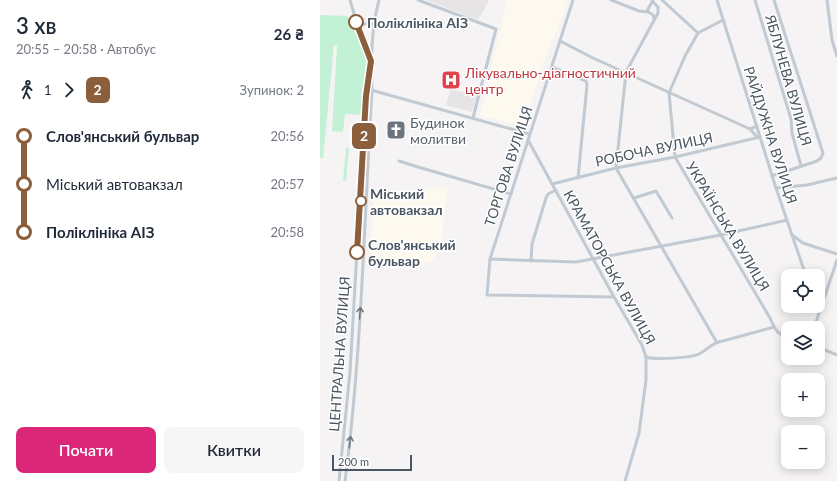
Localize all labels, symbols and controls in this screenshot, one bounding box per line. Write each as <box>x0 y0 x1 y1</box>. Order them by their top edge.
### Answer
text: 3 хв <box>16 12 56 39</box>
street label: ЯБЛУНЕВА ВУЛИЦЯ <box>762 12 816 147</box>
marker: Поліклініка АІЗ <box>348 14 364 30</box>
place label: Поліклініка АІЗ <box>367 14 468 31</box>
text: 26 ₴ <box>274 25 304 43</box>
text: 20:55 – 20:58 · Автобус <box>16 41 156 57</box>
place label: Лікувально-діагностичний центр <box>464 64 636 97</box>
street label: РАЙДУЖНА ВУЛИЦЯ <box>741 64 801 206</box>
hospital icon: Лікувально-діагностичний центр <box>440 69 462 91</box>
icon: walk <box>16 79 38 101</box>
icon: forward <box>58 79 80 101</box>
text: 2 <box>94 81 102 98</box>
text: 1 <box>44 82 52 98</box>
text: Зупинок: 2 <box>240 82 304 98</box>
street label: ТОРГОВА ВУЛИЦЯ <box>481 104 535 228</box>
place label: Будинок молитви <box>410 114 466 147</box>
church icon: Будинок молитви <box>385 119 407 141</box>
line badge: 2 <box>351 123 377 149</box>
text: Слов'янський бульвар <box>46 127 199 145</box>
text: 2 <box>360 127 368 144</box>
text: 20:56 <box>271 128 304 144</box>
street label: РОБОЧА ВУЛИЦЯ <box>594 128 714 170</box>
street label: УКРАЇНСЬКА ВУЛИЦЯ <box>683 158 773 294</box>
text: Міський автовакзал <box>46 175 183 193</box>
text: 20:57 <box>271 176 304 192</box>
place label: Міський автовакзал <box>370 185 443 218</box>
street label: КРАМАТОРСЬКА ВУЛИЦЯ <box>560 187 660 347</box>
marker: Міський автовакзал <box>355 195 367 207</box>
text: Поліклініка АІЗ <box>46 223 154 241</box>
text: 20:58 <box>271 224 304 240</box>
place label: Слов'янський бульвар <box>368 236 456 269</box>
marker: Слов'янський бульвар <box>349 244 365 260</box>
map controls <box>781 269 825 469</box>
button: locate <box>781 269 825 313</box>
street label: ЦЕНТРАЛЬНА ВУЛИЦЯ <box>325 276 353 432</box>
one-way arrow <box>356 307 364 320</box>
button: layers <box>781 321 825 365</box>
button: + <box>781 373 825 417</box>
button: − <box>781 425 825 469</box>
button: Почати <box>16 427 156 473</box>
button: Квитки <box>164 427 304 473</box>
one-way arrow <box>346 436 354 449</box>
scale bar <box>332 453 412 472</box>
text: 200 m <box>338 455 369 468</box>

